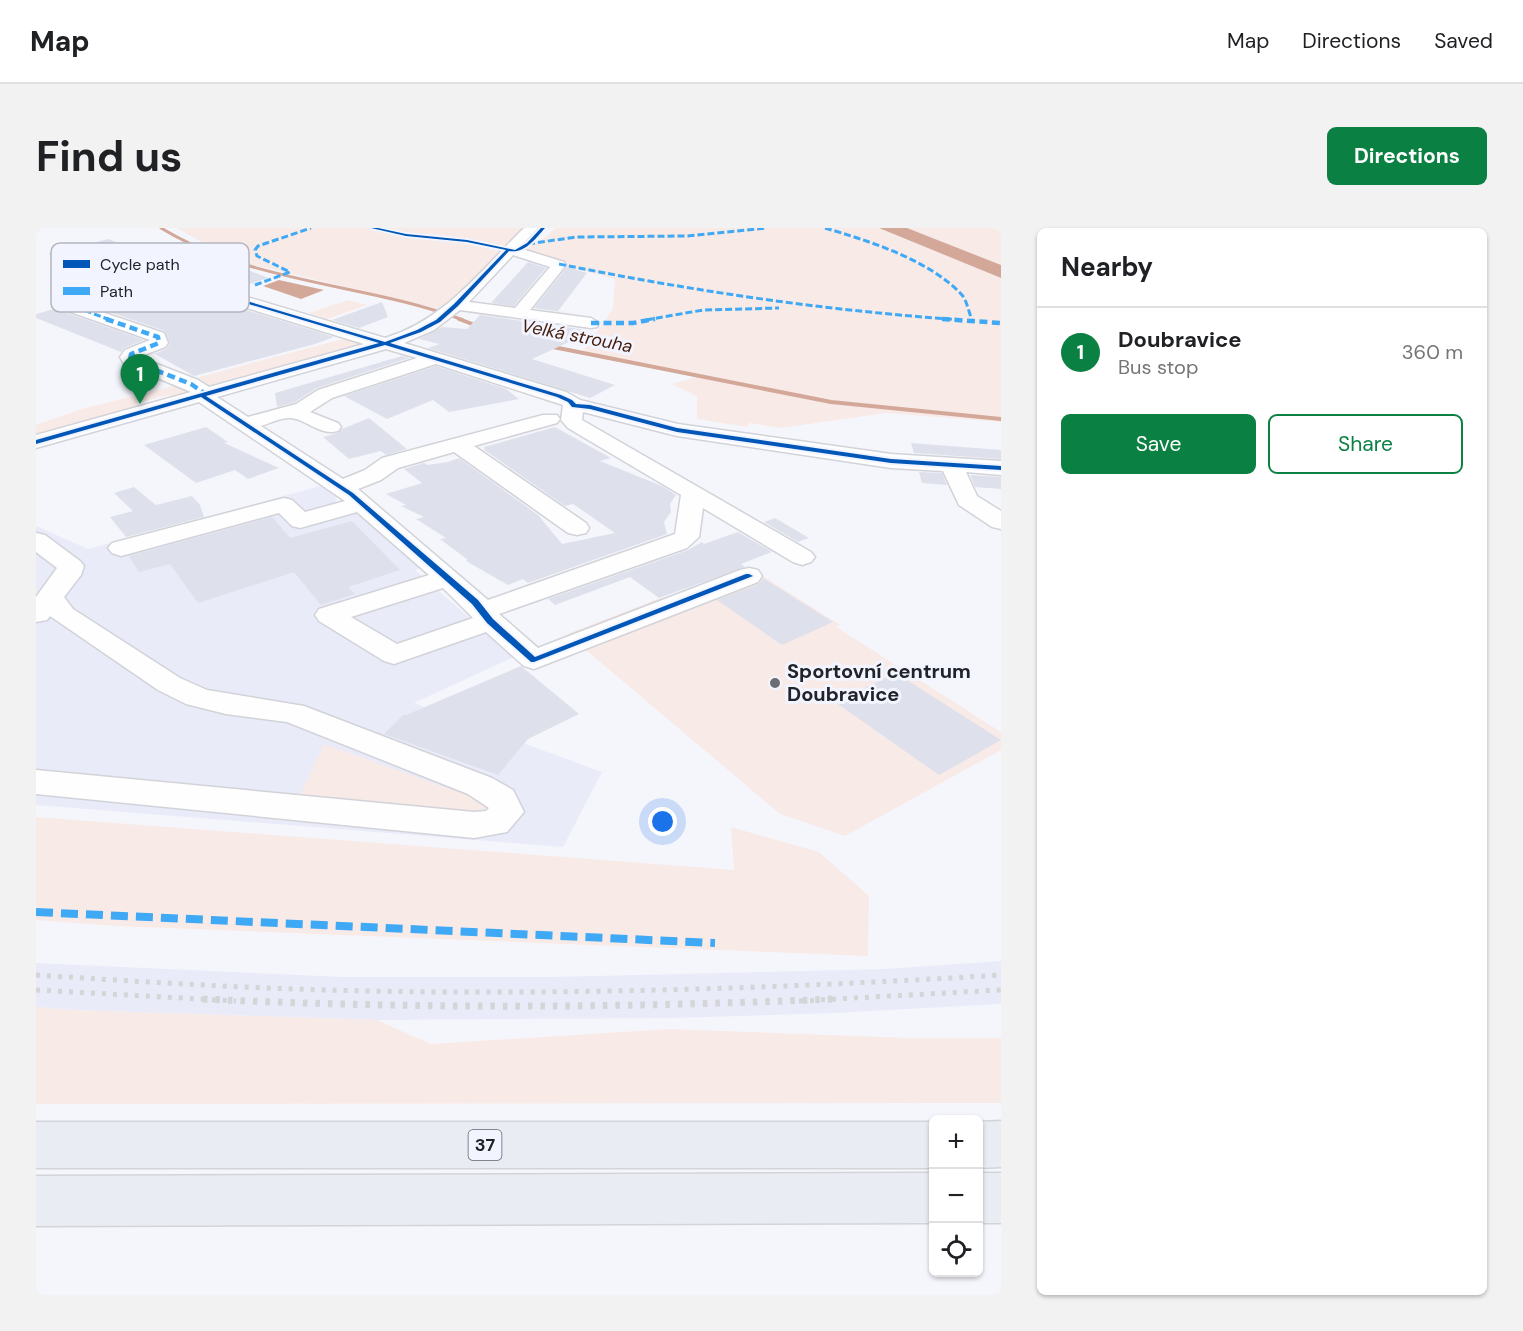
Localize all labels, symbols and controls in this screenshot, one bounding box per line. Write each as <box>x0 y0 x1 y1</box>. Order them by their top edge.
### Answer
text: Map <box>30 23 90 60</box>
text: Map <box>1227 27 1269 55</box>
text: Directions <box>1302 27 1401 55</box>
text: Saved <box>1434 27 1493 55</box>
button: Directions <box>1327 127 1487 185</box>
text: Find us <box>36 129 182 184</box>
legend <box>51 243 249 312</box>
text: Nearby <box>1061 250 1153 284</box>
text: Cycle path <box>100 254 180 275</box>
text: Path <box>100 281 133 302</box>
water label: Velká strouha <box>519 313 635 359</box>
text: Doubravice <box>1118 325 1242 354</box>
text: 1 <box>1077 339 1084 365</box>
text: 360 m <box>1402 339 1463 365</box>
pin: 1 <box>120 354 160 404</box>
text: Bus stop <box>1118 354 1198 380</box>
button: Save <box>1061 414 1256 474</box>
button: Share <box>1268 414 1463 474</box>
place label: Sportovní centrum Doubravice <box>787 658 971 707</box>
marker: Sportovní centrum Doubravice <box>768 676 782 690</box>
your location <box>648 807 677 836</box>
map controls <box>929 1115 983 1277</box>
button: + <box>929 1115 983 1169</box>
road number: 37 <box>468 1130 502 1160</box>
button: − <box>929 1169 983 1223</box>
button: locate <box>929 1223 983 1277</box>

